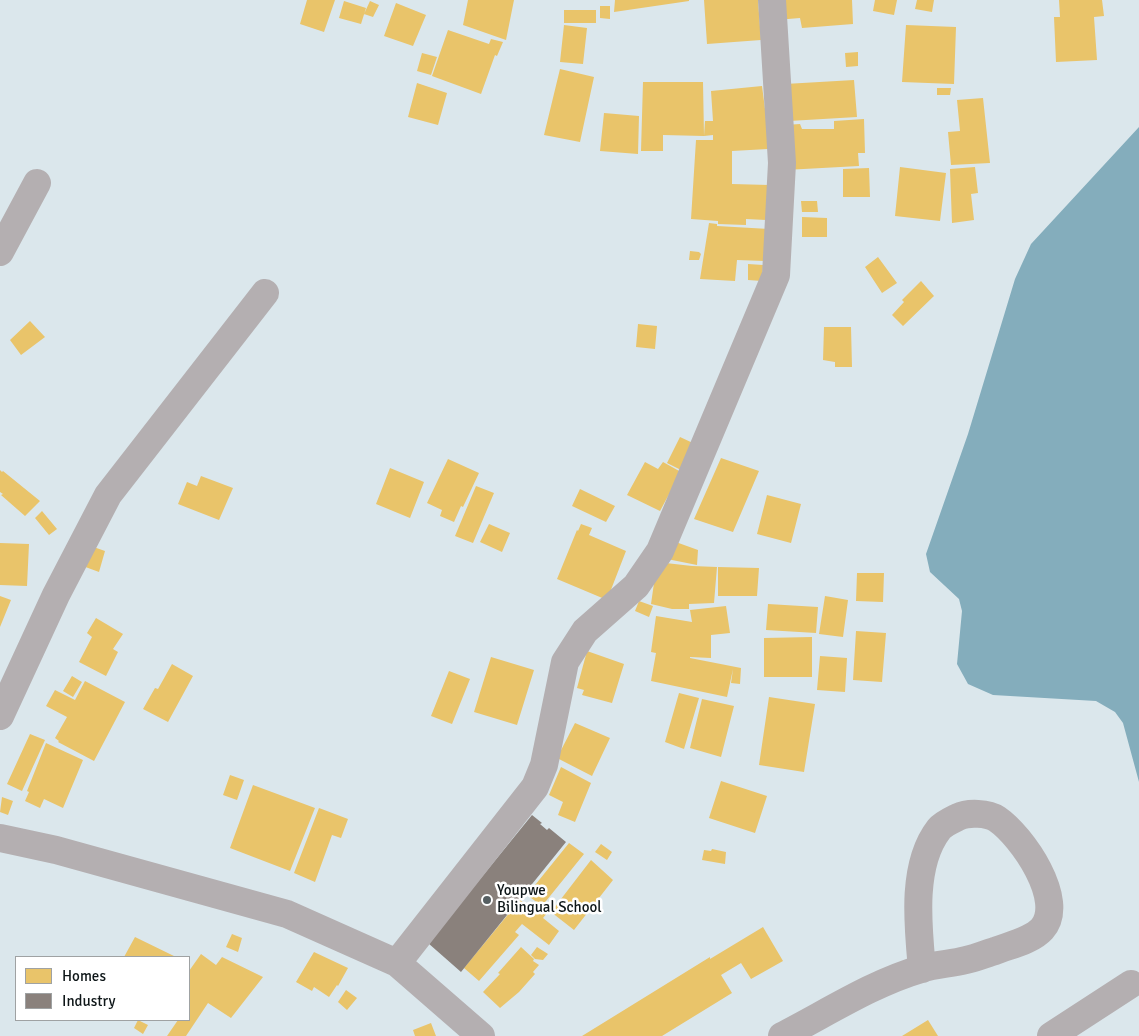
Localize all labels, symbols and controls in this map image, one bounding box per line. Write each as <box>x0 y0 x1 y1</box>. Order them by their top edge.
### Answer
place label: Youpwe Bilingual School <box>497 882 602 917</box>
marker: Youpwe Bilingual School <box>481 894 493 906</box>
legend <box>15 956 190 1021</box>
text: Homes <box>62 967 106 985</box>
text: Industry <box>62 992 115 1010</box>

